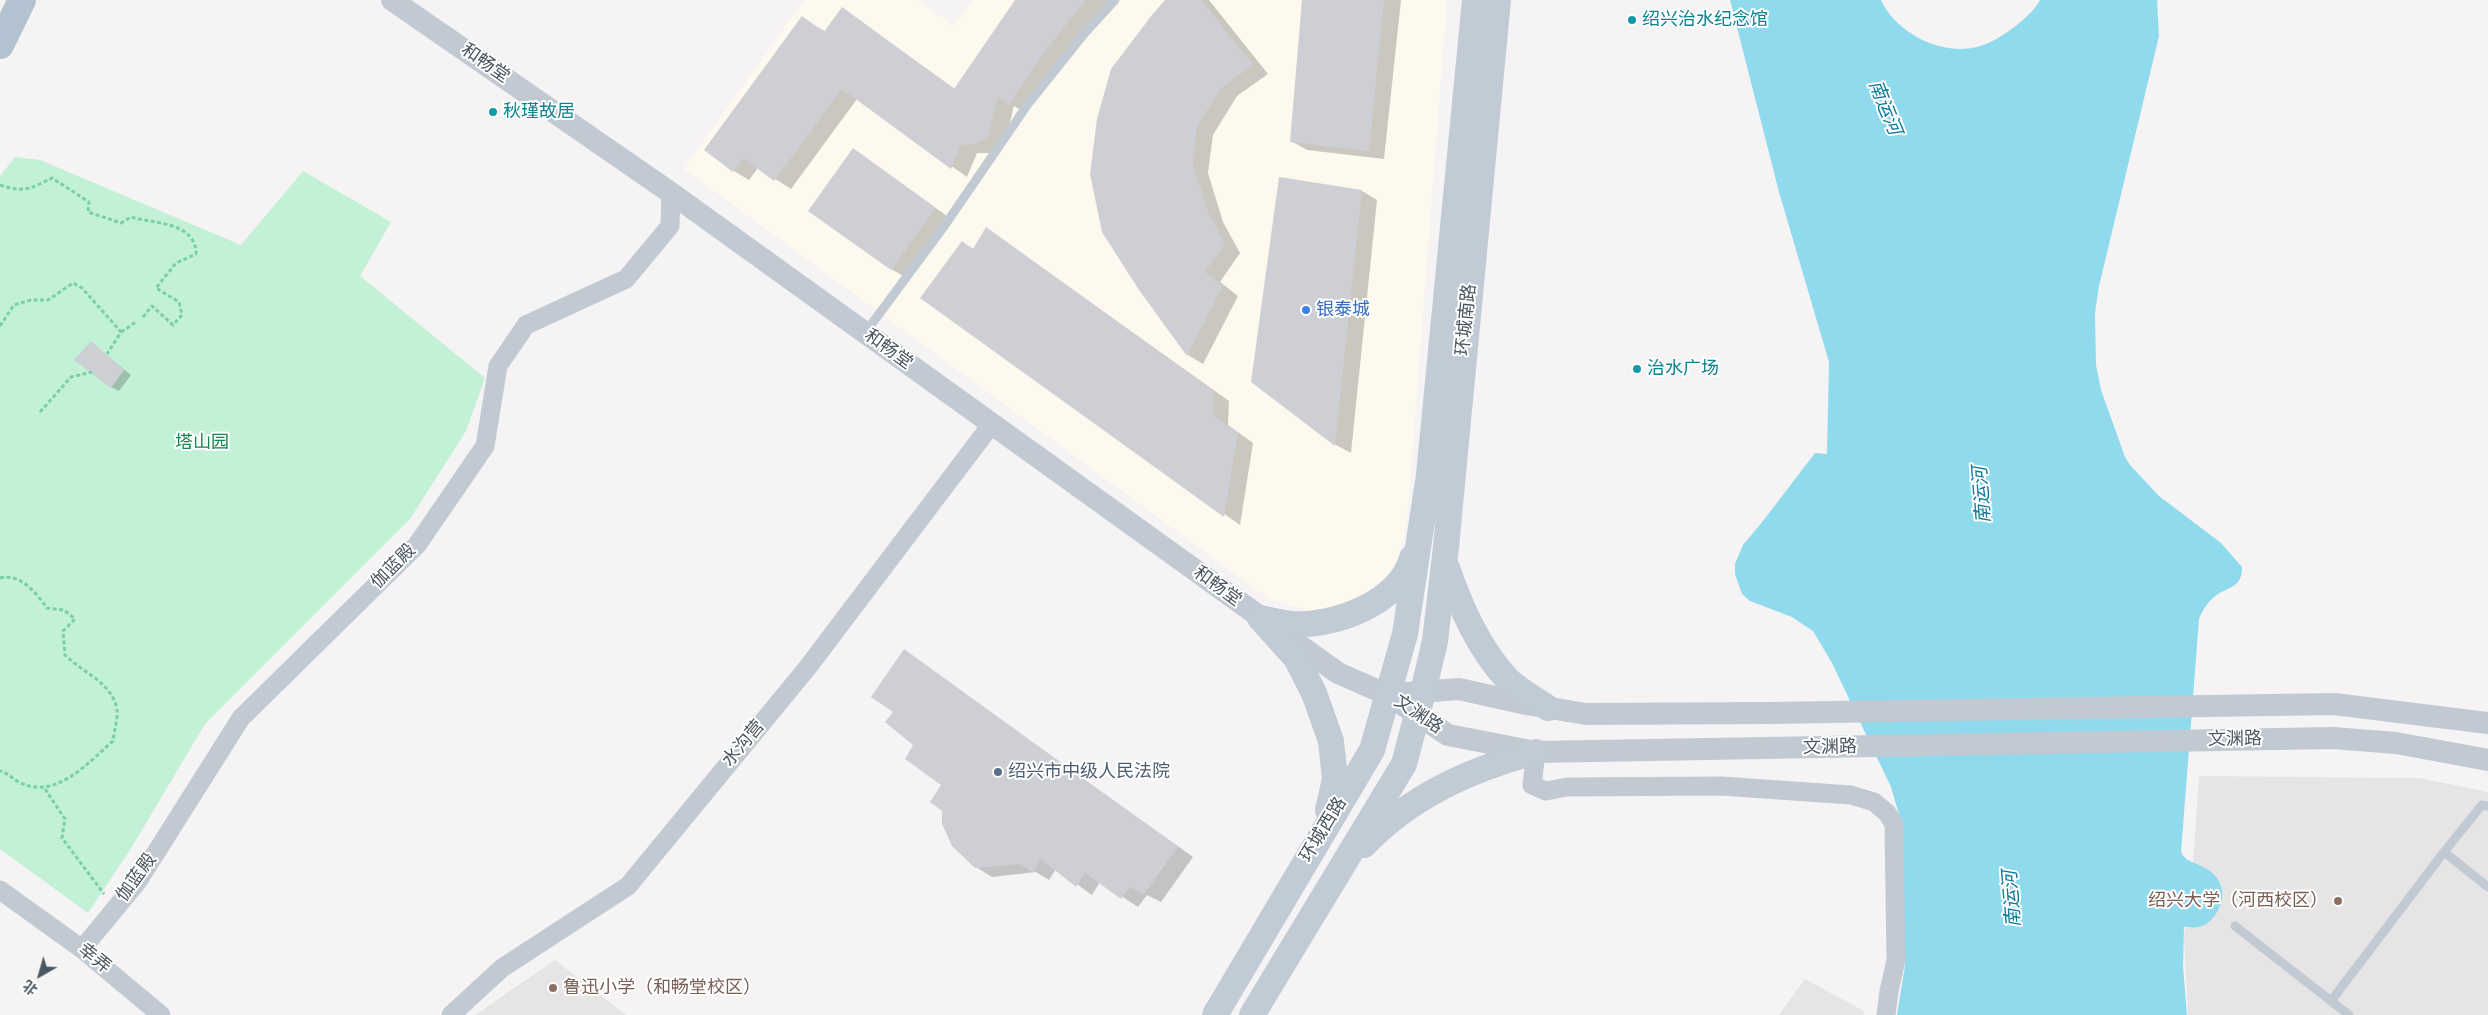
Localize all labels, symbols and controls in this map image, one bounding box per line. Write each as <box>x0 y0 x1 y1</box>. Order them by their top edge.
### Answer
place label: 绍兴治水纪念馆 <box>1642 9 1768 31</box>
marker: 绍兴治水纪念馆 <box>1626 14 1638 26</box>
street label: 和畅堂 <box>457 40 513 88</box>
water label: 南运河 <box>1863 77 1905 139</box>
place label: 秋瑾故居 <box>503 101 575 123</box>
marker: 秋瑾故居 <box>487 106 499 118</box>
street label: 环城南路 <box>1452 283 1482 357</box>
place label: 银泰城 <box>1316 299 1370 321</box>
marker: 银泰城 <box>1300 304 1312 316</box>
street label: 和畅堂 <box>860 325 916 375</box>
place label: 治水广场 <box>1647 358 1719 380</box>
marker: 治水广场 <box>1631 363 1643 375</box>
park label: 塔山园 <box>175 432 229 454</box>
water label: 南运河 <box>1970 466 1996 524</box>
street label: 伽蓝殿 <box>367 540 421 594</box>
street label: 和畅堂 <box>1189 562 1245 612</box>
street label: 文渊路 <box>1390 691 1446 739</box>
street label: 水沟营 <box>718 716 770 772</box>
street label: 文渊路 <box>2208 729 2262 751</box>
street label: 文渊路 <box>1803 737 1857 759</box>
place label: 绍兴市中级人民法院 <box>1008 761 1170 783</box>
marker: 绍兴市中级人民法院 <box>992 766 1004 778</box>
street label: 环城西路 <box>1296 794 1352 866</box>
street label: 伽蓝殿 <box>112 850 162 906</box>
water label: 南运河 <box>2000 870 2026 928</box>
place label: 绍兴大学（河西校区） <box>2148 890 2328 912</box>
marker: 绍兴大学（河西校区） <box>2332 895 2344 907</box>
street label: 幸弄 <box>73 939 115 979</box>
north arrow <box>15 950 65 1000</box>
text: 北 <box>20 976 41 998</box>
place label: 鲁迅小学（和畅堂校区） <box>563 977 761 999</box>
marker: 鲁迅小学（和畅堂校区） <box>547 982 559 994</box>

